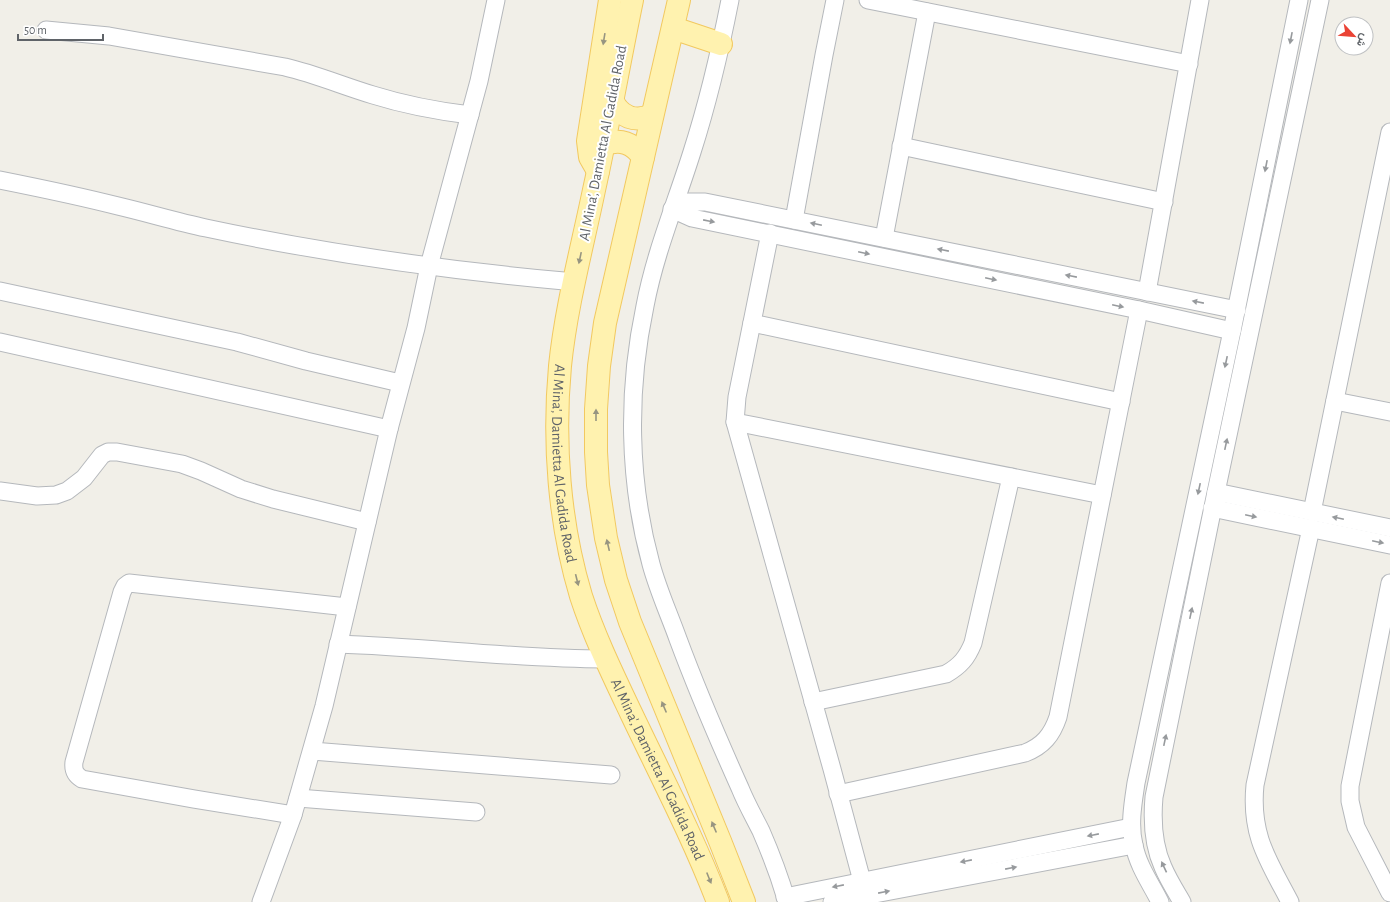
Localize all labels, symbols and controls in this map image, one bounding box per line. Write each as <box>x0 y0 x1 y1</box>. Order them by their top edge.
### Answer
scale bar <box>18 16 103 42</box>
north arrow <box>1334 16 1374 56</box>
text: 50 m <box>24 24 47 36</box>
text: ش <box>1354 31 1370 49</box>
one-way arrow <box>601 32 607 45</box>
one-way arrow <box>1288 32 1294 44</box>
street label: Al Mina', Damietta Al Gadida Road <box>577 44 629 242</box>
one-way arrow <box>1262 159 1268 172</box>
one-way arrow <box>703 218 715 224</box>
one-way arrow <box>810 221 822 227</box>
one-way arrow <box>937 247 950 253</box>
one-way arrow <box>858 250 870 256</box>
one-way arrow <box>577 252 583 264</box>
one-way arrow <box>1065 273 1077 279</box>
one-way arrow <box>985 277 997 283</box>
one-way arrow <box>1192 299 1204 305</box>
one-way arrow <box>1112 303 1124 309</box>
one-way arrow <box>1222 355 1228 368</box>
street label: Al Mina', Damietta Al Gadida Road <box>550 364 579 564</box>
one-way arrow <box>593 408 599 421</box>
one-way arrow <box>1223 438 1229 451</box>
one-way arrow <box>1195 483 1201 495</box>
one-way arrow <box>1244 513 1257 519</box>
one-way arrow <box>1332 514 1344 520</box>
one-way arrow <box>604 538 610 551</box>
one-way arrow <box>1372 540 1384 546</box>
one-way arrow <box>575 574 581 586</box>
one-way arrow <box>1188 607 1194 619</box>
street label: Al Mina', Damietta Al Gadida Road <box>608 676 707 862</box>
one-way arrow <box>661 701 667 712</box>
one-way arrow <box>1162 734 1168 746</box>
one-way arrow <box>711 820 717 832</box>
one-way arrow <box>1087 833 1099 839</box>
one-way arrow <box>960 858 972 864</box>
one-way arrow <box>1161 862 1167 873</box>
one-way arrow <box>1005 864 1017 870</box>
one-way arrow <box>706 873 712 885</box>
one-way arrow <box>832 884 844 890</box>
one-way arrow <box>878 889 890 895</box>

